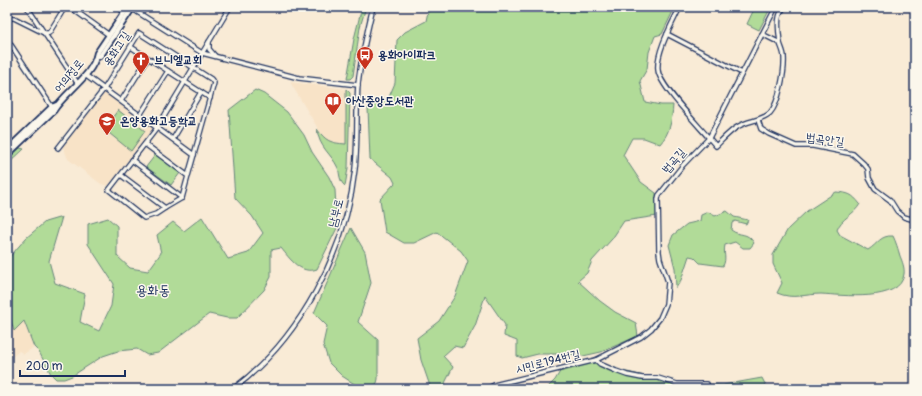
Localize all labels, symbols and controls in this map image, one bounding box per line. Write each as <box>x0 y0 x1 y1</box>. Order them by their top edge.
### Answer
street label: 용화고길 <box>100 28 134 69</box>
bus stop icon: 용화아이파크 <box>355 45 375 70</box>
place label: 용화아이파크 <box>378 48 436 63</box>
church icon: 브니엘교회 <box>131 50 151 75</box>
place label: 브니엘교회 <box>154 53 202 68</box>
street label: 어의정로 <box>51 56 87 96</box>
library icon: 아산중앙도서관 <box>323 91 343 116</box>
place label: 아산중앙도서관 <box>346 94 414 109</box>
school or university icon: 온양용화고등학교 <box>97 111 117 136</box>
place label: 온양용화고등학교 <box>120 114 197 129</box>
street label: 법곡안길 <box>805 130 845 150</box>
street label: 법곡길 <box>659 145 689 177</box>
street label: 남부로 <box>325 197 347 229</box>
district label: 용화동 <box>136 282 170 299</box>
street label: 시민로194번길 <box>514 347 582 377</box>
scale bar <box>20 352 125 378</box>
text: 200 m <box>26 359 63 374</box>

